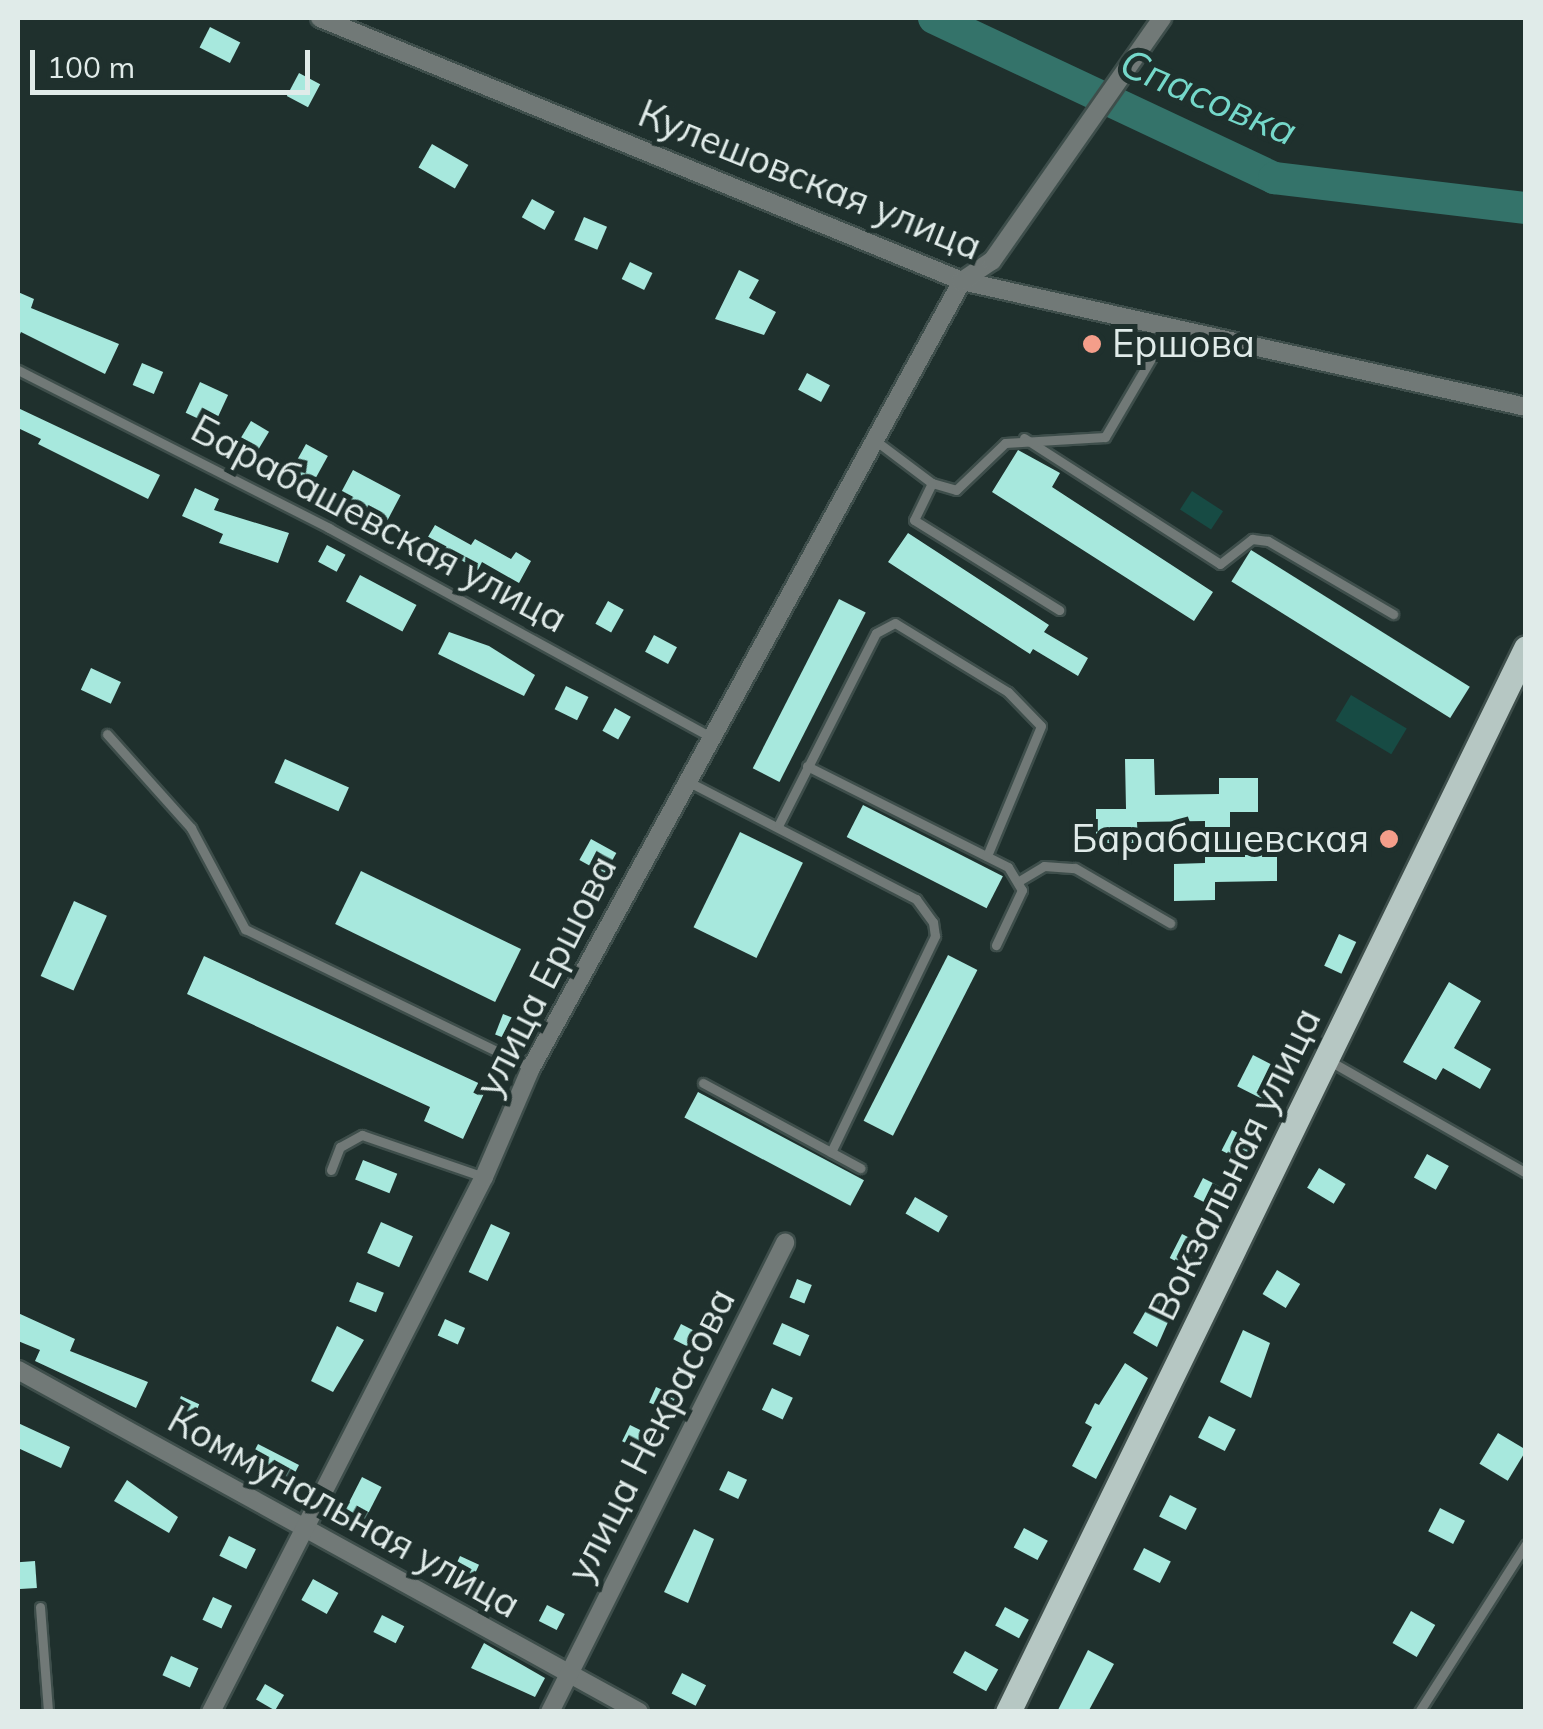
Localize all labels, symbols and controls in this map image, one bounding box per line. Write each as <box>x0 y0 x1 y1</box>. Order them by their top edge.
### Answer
scale bar <box>35 30 315 92</box>
water label: Спасовка <box>1113 37 1305 155</box>
text: 100 m <box>47 48 135 86</box>
street label: Кулешовская улица <box>632 90 988 270</box>
place label: Ершова <box>1112 321 1255 367</box>
marker: Ершова <box>1081 333 1103 355</box>
street label: Барабашевская улица <box>184 406 574 642</box>
place label: Барабашевская <box>1071 816 1369 862</box>
marker: Барабашевская <box>1378 828 1400 850</box>
street label: улица Ершова <box>466 848 626 1104</box>
street label: Вокзальная улица <box>1140 1001 1330 1327</box>
street label: улица Некрасова <box>557 1281 745 1589</box>
street label: Коммунальная улица <box>160 1396 528 1628</box>

